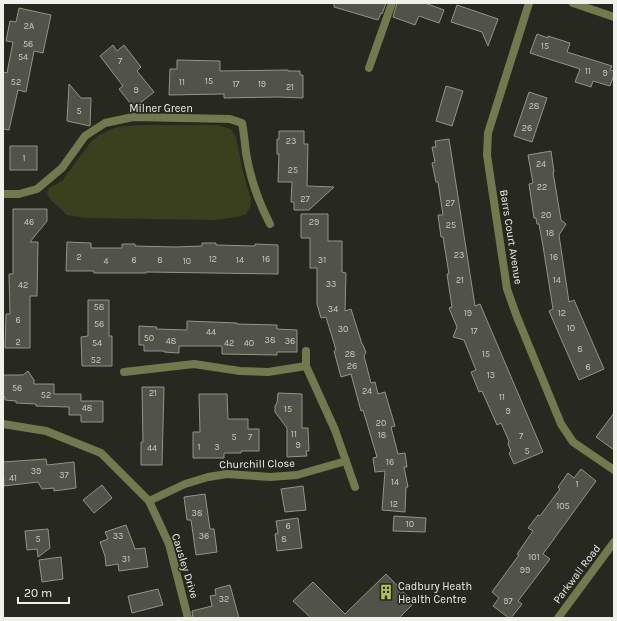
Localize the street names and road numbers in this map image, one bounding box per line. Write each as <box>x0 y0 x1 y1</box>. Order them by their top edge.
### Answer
street label: Milner Green <box>129 102 193 115</box>
street label: Barrs Court Avenue <box>497 189 525 286</box>
street label: Churchill Close <box>219 457 295 471</box>
street label: Causley Drive <box>169 532 201 600</box>
street label: Parkwall Road <box>551 542 603 606</box>

